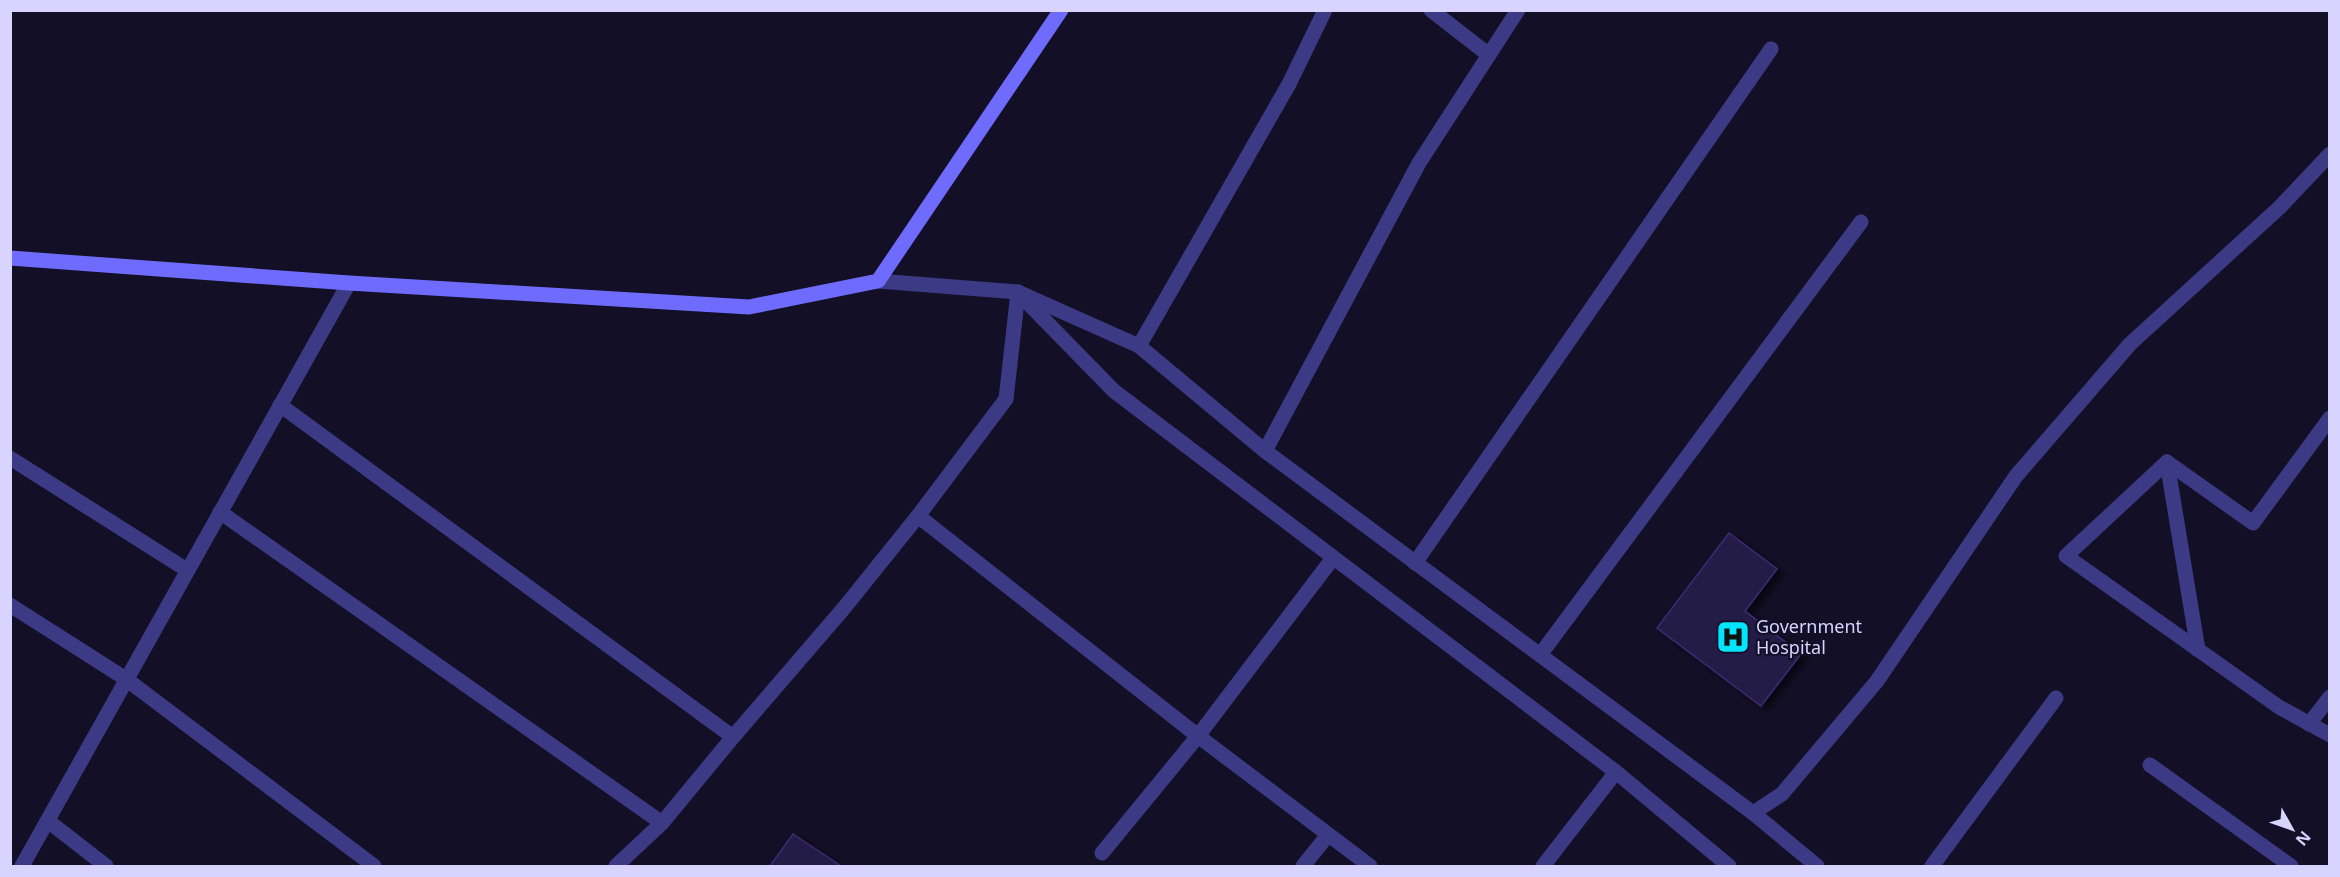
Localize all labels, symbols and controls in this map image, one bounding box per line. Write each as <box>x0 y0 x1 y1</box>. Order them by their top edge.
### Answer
place label: Government Hospital <box>1756 614 1863 659</box>
hospital icon: Government Hospital <box>1715 619 1751 655</box>
north arrow <box>2262 799 2322 859</box>
text: N <box>2291 827 2316 851</box>

